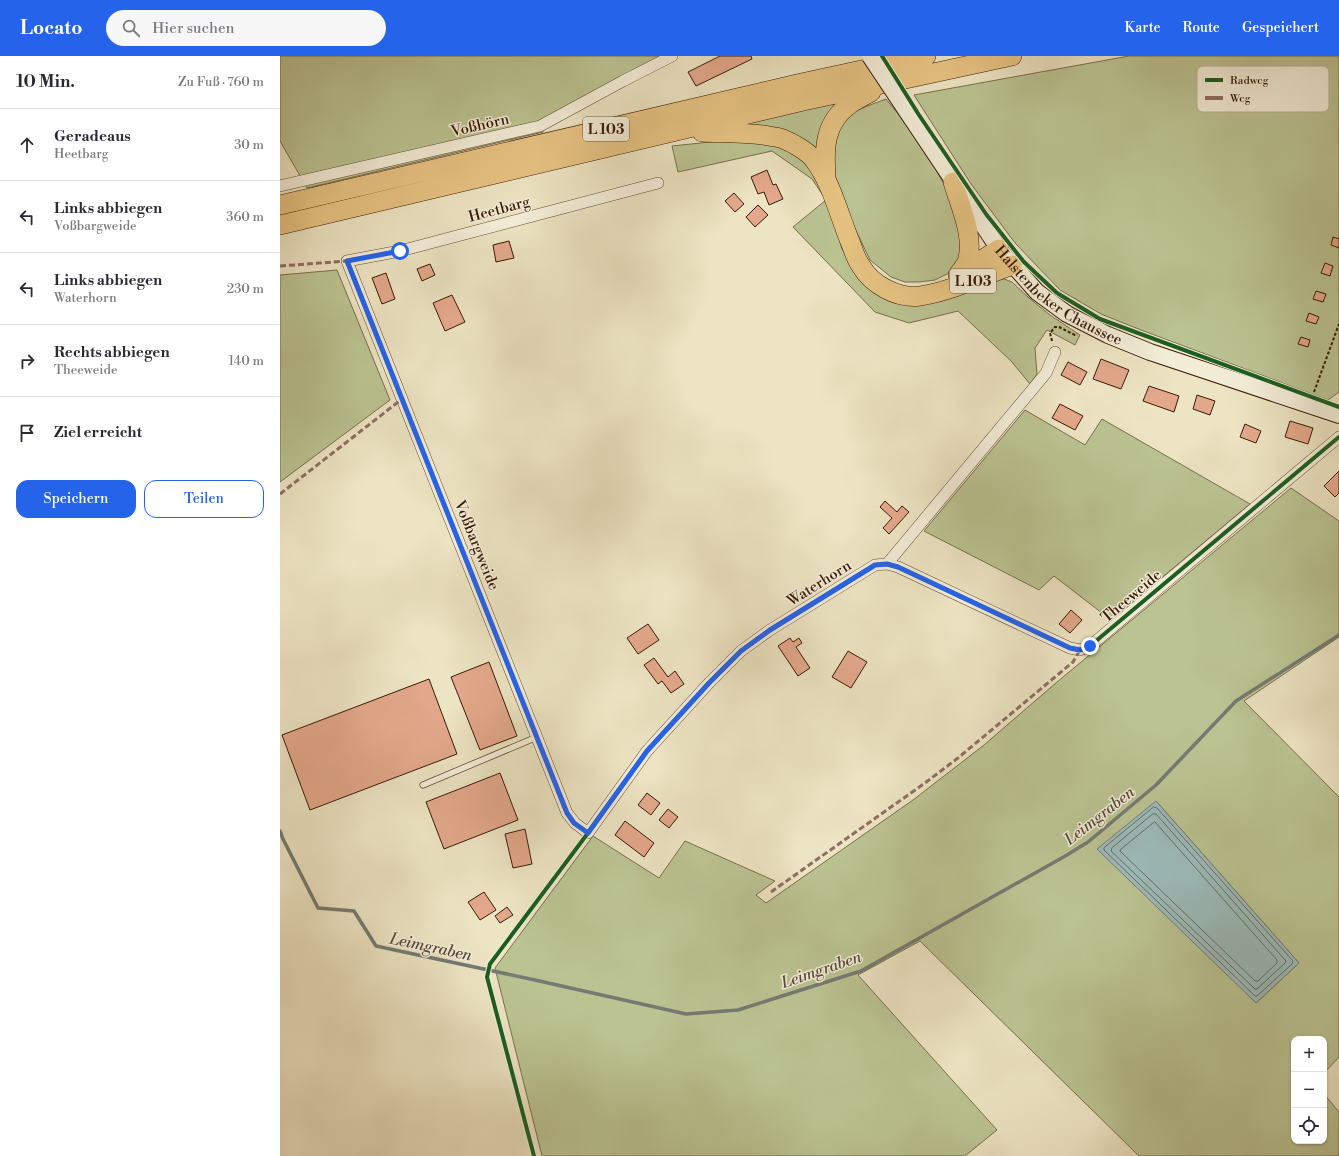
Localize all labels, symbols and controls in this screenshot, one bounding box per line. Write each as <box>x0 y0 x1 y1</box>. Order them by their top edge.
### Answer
search box <box>106 10 386 46</box>
text: Locato <box>20 16 82 40</box>
icon: search <box>120 17 142 39</box>
text: Hier suchen <box>152 19 235 38</box>
text: Karte <box>1124 19 1161 37</box>
text: Route <box>1183 19 1220 37</box>
text: Gespeichert <box>1242 19 1319 37</box>
legend <box>1197 66 1329 112</box>
text: 10 Min. <box>16 71 75 93</box>
text: Zu Fuß · 760 m <box>178 74 264 90</box>
text: Radweg <box>1230 74 1269 88</box>
text: Weg <box>1229 92 1251 106</box>
street label: Voßhörn <box>448 110 511 142</box>
road number: L 103 <box>583 117 629 141</box>
text: Geradeaus <box>54 127 131 146</box>
icon: ahead <box>16 134 38 156</box>
text: 30 m <box>234 137 264 153</box>
text: Heetbarg <box>54 146 109 162</box>
street label: Heetbarg <box>466 192 532 227</box>
text: Links abbiegen <box>54 199 162 218</box>
icon: left <box>16 206 38 228</box>
text: 360 m <box>226 209 264 225</box>
text: Voßbargweide <box>54 218 137 234</box>
route start <box>391 242 409 260</box>
street label: Halstenbeker Chaussee <box>990 242 1125 350</box>
road number: L 103 <box>950 269 996 293</box>
text: Links abbiegen <box>54 271 162 290</box>
icon: left <box>16 278 38 300</box>
text: 230 m <box>227 281 264 297</box>
text: Waterhorn <box>54 290 117 306</box>
text: Rechts abbiegen <box>54 343 170 362</box>
icon: right <box>16 350 38 372</box>
text: 140 m <box>228 353 264 369</box>
text: Theeweide <box>54 362 117 378</box>
icon: arrive <box>16 422 38 444</box>
text: Ziel erreicht <box>54 423 142 442</box>
button: Speichern <box>16 480 136 518</box>
button: Teilen <box>144 480 264 518</box>
street label: Voßbargweide <box>449 496 503 593</box>
street label: Waterhorn <box>783 556 855 611</box>
street label: Theeweide <box>1097 566 1165 627</box>
route end <box>1081 637 1099 655</box>
water label: Leimgraben <box>1060 782 1139 850</box>
water label: Leimgraben <box>387 928 475 966</box>
water label: Leimgraben <box>778 947 865 993</box>
map controls <box>1291 1036 1327 1144</box>
button: + <box>1291 1036 1327 1072</box>
button: − <box>1291 1072 1327 1108</box>
button: locate <box>1291 1108 1327 1144</box>

